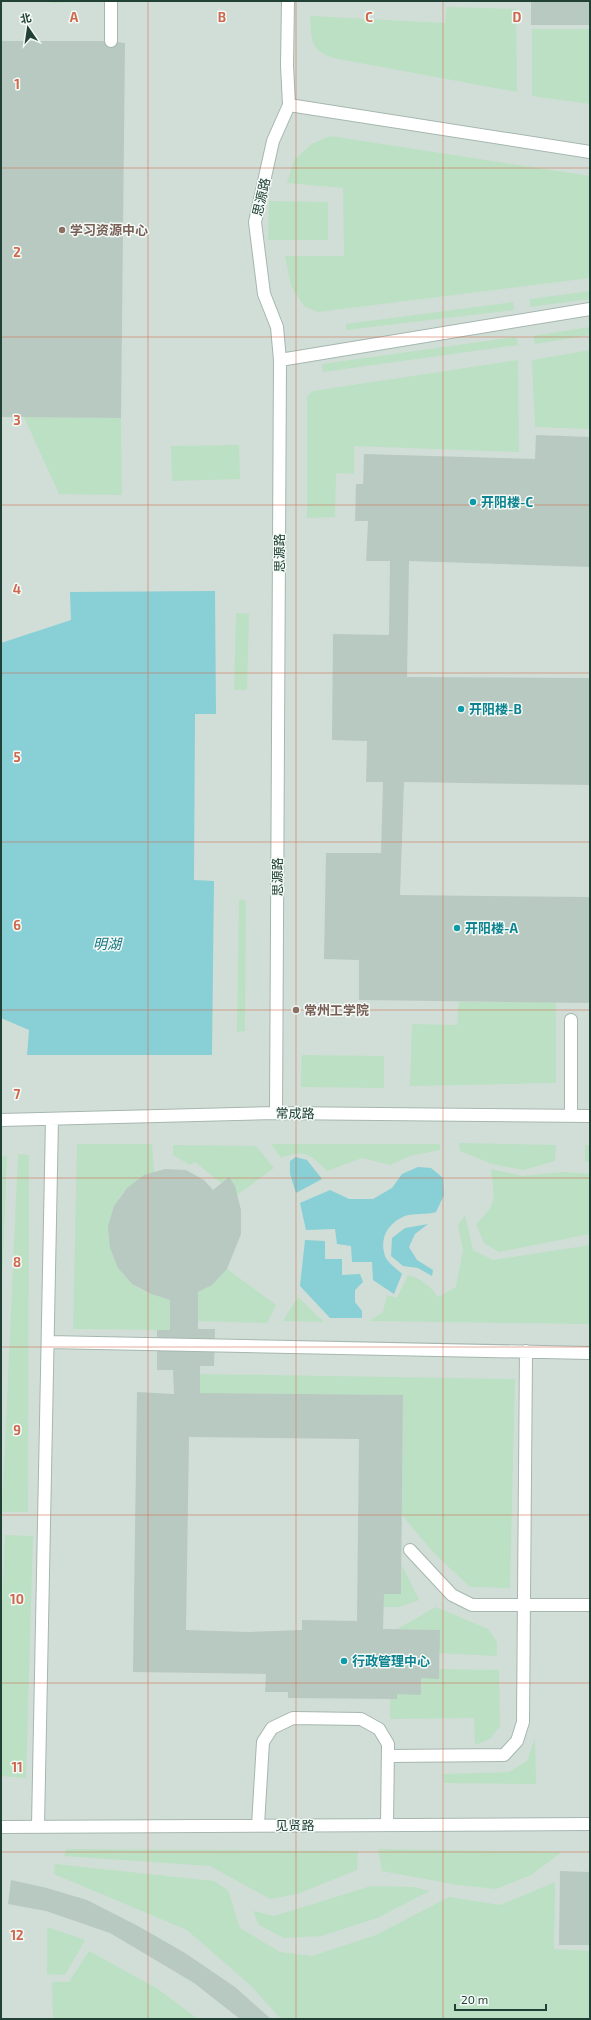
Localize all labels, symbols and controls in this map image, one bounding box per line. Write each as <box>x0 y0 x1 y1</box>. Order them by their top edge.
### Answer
north arrow <box>8 8 48 48</box>
text: A <box>70 9 79 25</box>
text: B <box>218 9 226 25</box>
text: C <box>365 9 373 25</box>
text: D <box>513 9 522 25</box>
text: 北 <box>19 10 32 25</box>
text: 1 <box>14 76 20 92</box>
street label: 思源路 <box>249 176 273 218</box>
place label: 学习资源中心 <box>70 222 148 238</box>
marker: 学习资源中心 <box>57 225 67 235</box>
text: 2 <box>13 244 21 260</box>
text: 3 <box>13 412 21 428</box>
place label: 开阳楼-C <box>481 494 533 510</box>
marker: 开阳楼-C <box>468 497 478 507</box>
street label: 思源路 <box>271 533 287 573</box>
text: 4 <box>13 581 21 597</box>
place label: 开阳楼-B <box>469 701 522 717</box>
marker: 开阳楼-B <box>456 704 466 714</box>
text: 5 <box>13 749 21 765</box>
street label: 思源路 <box>269 857 285 897</box>
text: 6 <box>13 917 21 933</box>
place label: 开阳楼-A <box>465 920 518 936</box>
marker: 开阳楼-A <box>452 923 462 933</box>
water label: 明湖 <box>93 935 123 952</box>
place label: 常州工学院 <box>304 1002 369 1018</box>
marker: 常州工学院 <box>291 1005 301 1015</box>
text: 7 <box>14 1086 21 1102</box>
street label: 常成路 <box>275 1105 315 1121</box>
text: 8 <box>13 1254 21 1270</box>
text: 9 <box>13 1422 21 1438</box>
text: 10 <box>10 1591 24 1607</box>
place label: 行政管理中心 <box>352 1653 430 1669</box>
marker: 行政管理中心 <box>339 1656 349 1666</box>
text: 11 <box>11 1759 23 1775</box>
street label: 见贤路 <box>275 1817 315 1833</box>
text: 12 <box>10 1927 24 1943</box>
scale bar <box>455 1986 546 2012</box>
text: 20 m <box>461 1992 488 2006</box>

